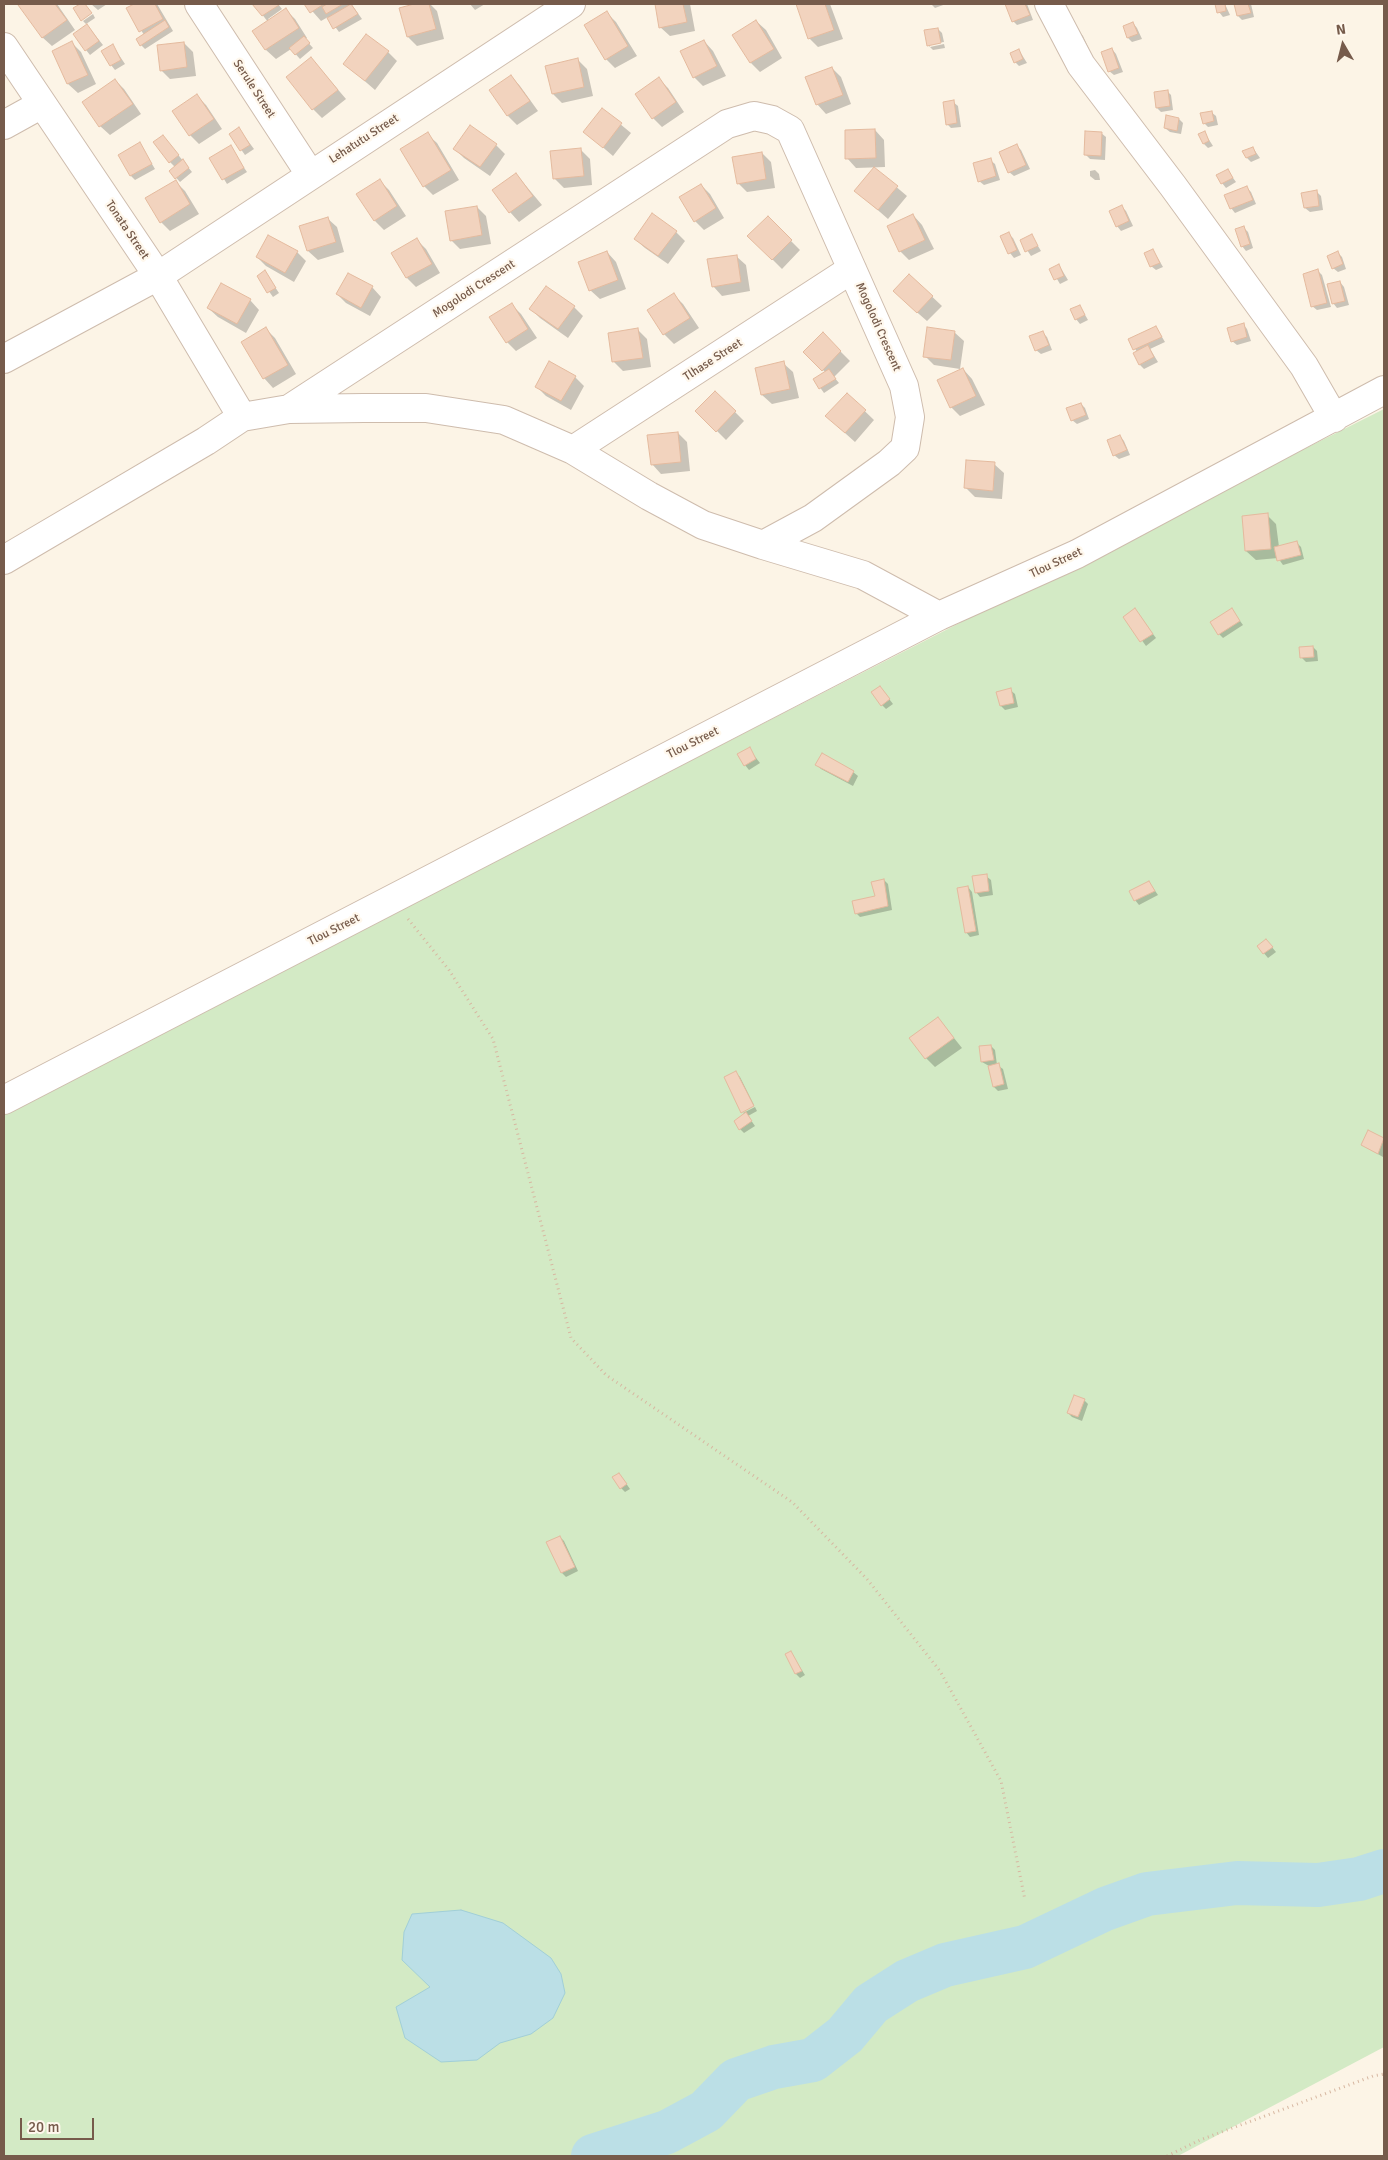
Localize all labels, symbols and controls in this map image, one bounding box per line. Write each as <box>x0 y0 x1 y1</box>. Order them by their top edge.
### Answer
north arrow <box>1318 20 1368 70</box>
text: N <box>1335 21 1347 39</box>
street label: Serule Street <box>230 57 278 121</box>
street label: Lehatutu Street <box>327 111 401 167</box>
street label: Tonata Street <box>102 198 152 262</box>
street label: Mogolodi Crescent <box>430 257 518 321</box>
street label: Mogolodi Crescent <box>852 280 904 374</box>
street label: Tlhase Street <box>681 336 745 384</box>
street label: Tlou Street <box>1028 545 1084 581</box>
street label: Tlou Street <box>665 724 721 762</box>
street label: Tlou Street <box>306 911 362 949</box>
scale bar <box>22 2108 96 2140</box>
text: 20 m <box>28 2118 59 2136</box>

